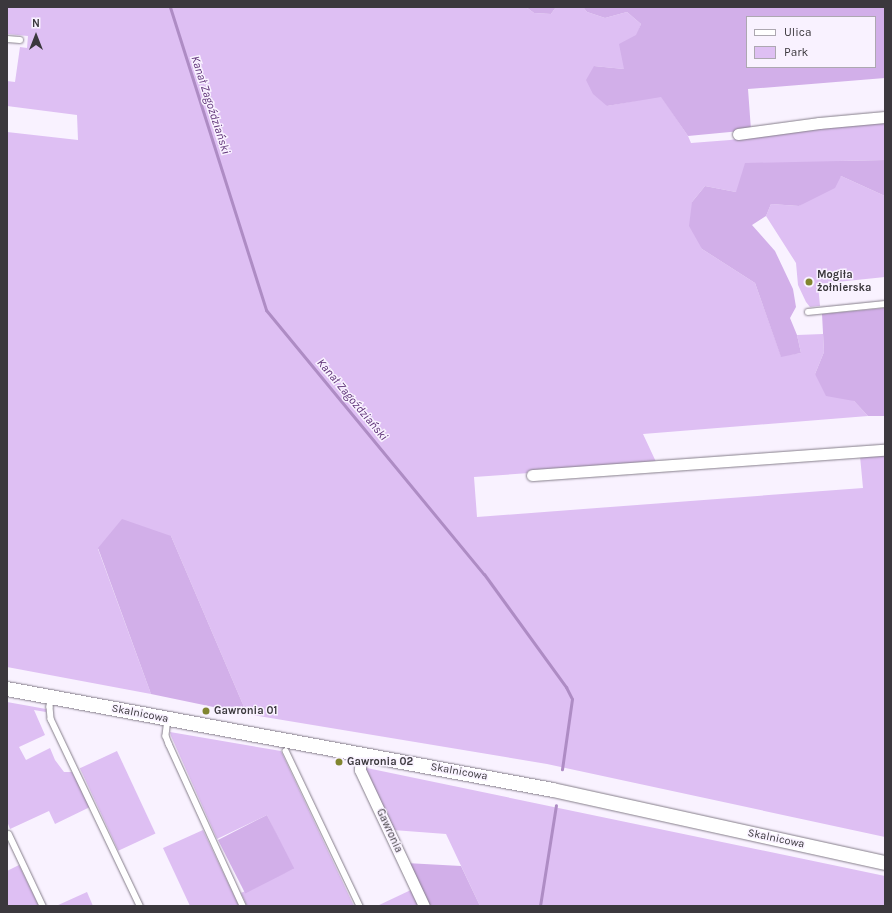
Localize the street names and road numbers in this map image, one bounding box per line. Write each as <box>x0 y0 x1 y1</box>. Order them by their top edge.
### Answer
street label: Skalnicowa <box>110 702 170 726</box>
street label: Skalnicowa <box>429 760 489 784</box>
street label: Gawronia <box>373 807 405 855</box>
street label: Skalnicowa <box>746 827 806 851</box>

